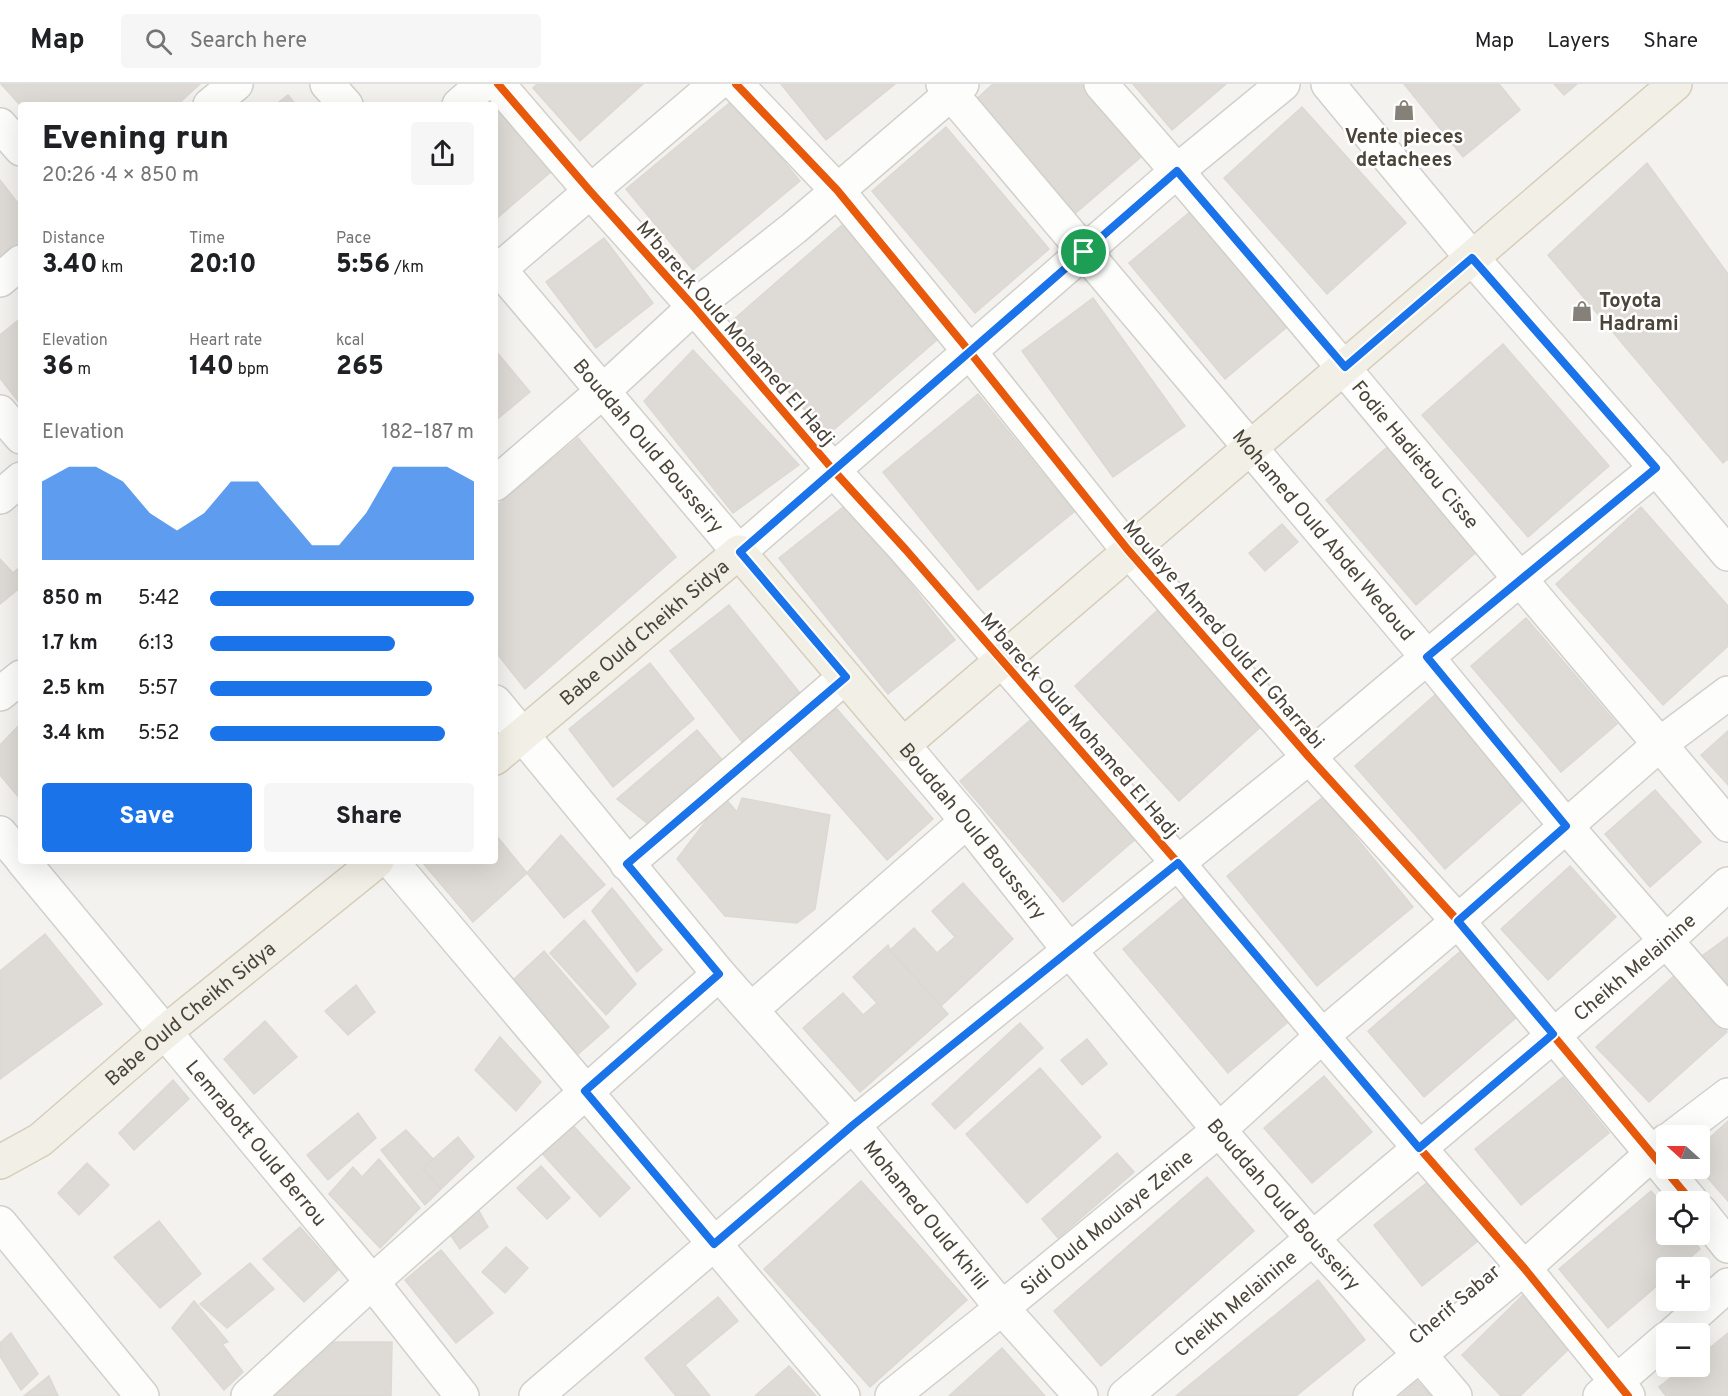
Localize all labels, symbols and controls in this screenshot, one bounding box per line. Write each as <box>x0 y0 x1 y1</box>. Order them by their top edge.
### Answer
search box <box>121 14 541 68</box>
text: Map <box>30 23 85 59</box>
icon: search <box>142 25 175 58</box>
text: Search here <box>190 28 307 55</box>
text: Map <box>1475 28 1514 55</box>
text: Layers <box>1547 28 1610 55</box>
text: Share <box>1643 28 1698 55</box>
shop icon: Vente pieces detachees <box>1392 98 1416 122</box>
text: Evening run <box>42 119 229 161</box>
button: share <box>411 122 474 185</box>
place label: Vente pieces detachees <box>1345 125 1463 174</box>
text: 20:26 · 4 × 850 m <box>42 163 199 189</box>
street label: M'bareck Ould Mohamed El Hadj <box>629 216 839 452</box>
pin <box>1058 226 1109 277</box>
text: Distance <box>42 229 105 249</box>
text: Time <box>189 229 225 249</box>
text: Pace <box>336 229 371 249</box>
icon: arrive <box>1067 235 1100 268</box>
text: 3.40 <box>42 249 97 282</box>
text: 20:10 <box>189 249 256 282</box>
text: 5:56 <box>336 249 390 282</box>
text: km <box>97 258 123 278</box>
text: /km <box>390 258 424 278</box>
place label: Toyota Hadrami <box>1599 289 1679 338</box>
shop icon: Toyota Hadrami <box>1570 299 1594 323</box>
text: Elevation <box>42 331 108 351</box>
text: Heart rate <box>189 331 262 351</box>
text: kcal <box>336 331 364 351</box>
text: 36 <box>42 351 74 384</box>
text: 140 <box>189 351 234 384</box>
text: 265 <box>336 351 384 384</box>
street label: Bouddah Ould Bousseiry <box>566 354 729 539</box>
text: m <box>74 360 91 380</box>
text: bpm <box>234 360 269 380</box>
street label: Fodie Hadietou Cisse <box>1345 376 1484 535</box>
text: Elevation <box>42 420 124 446</box>
text: 182–187 m <box>382 420 474 446</box>
street label: Mohamed Ould Abdel Wedoud <box>1225 425 1419 647</box>
street label: Moulaye Ahmed Ould El Gharrabi <box>1116 515 1329 755</box>
street label: Babe Ould Cheikh Sidya <box>555 555 735 713</box>
text: 850 m <box>42 586 102 612</box>
text: 5:42 <box>138 586 180 612</box>
street label: M'bareck Ould Mohamed El Hadj <box>973 608 1183 844</box>
text: 1.7 km <box>42 631 98 657</box>
text: 6:13 <box>138 631 174 657</box>
text: 2.5 km <box>42 676 105 702</box>
text: 5:57 <box>138 676 178 702</box>
text: 3.4 km <box>42 721 105 747</box>
text: 5:52 <box>138 721 179 747</box>
street label: Bouddah Ould Bousseiry <box>892 738 1051 926</box>
button: Save <box>42 783 252 852</box>
button: Share <box>264 783 474 852</box>
street label: Cheikh Melainine <box>1569 909 1702 1028</box>
street label: Babe Ould Cheikh Sidya <box>100 937 282 1093</box>
street label: Lemrabott Ould Berrou <box>179 1056 331 1232</box>
street label: Bouddah Ould Bousseiry <box>1200 1114 1365 1297</box>
north arrow <box>1656 1125 1710 1179</box>
map controls <box>1656 1125 1710 1377</box>
street label: Mohamed Ould Kh'lil <box>856 1136 993 1296</box>
street label: Sidi Ould Moulaye Zeine <box>1016 1145 1200 1302</box>
button: locate <box>1656 1191 1710 1245</box>
street label: Cheikh Melainine <box>1169 1245 1304 1364</box>
button: + <box>1656 1257 1710 1311</box>
street label: Cherif Sabar <box>1404 1259 1507 1352</box>
button: − <box>1656 1323 1710 1377</box>

